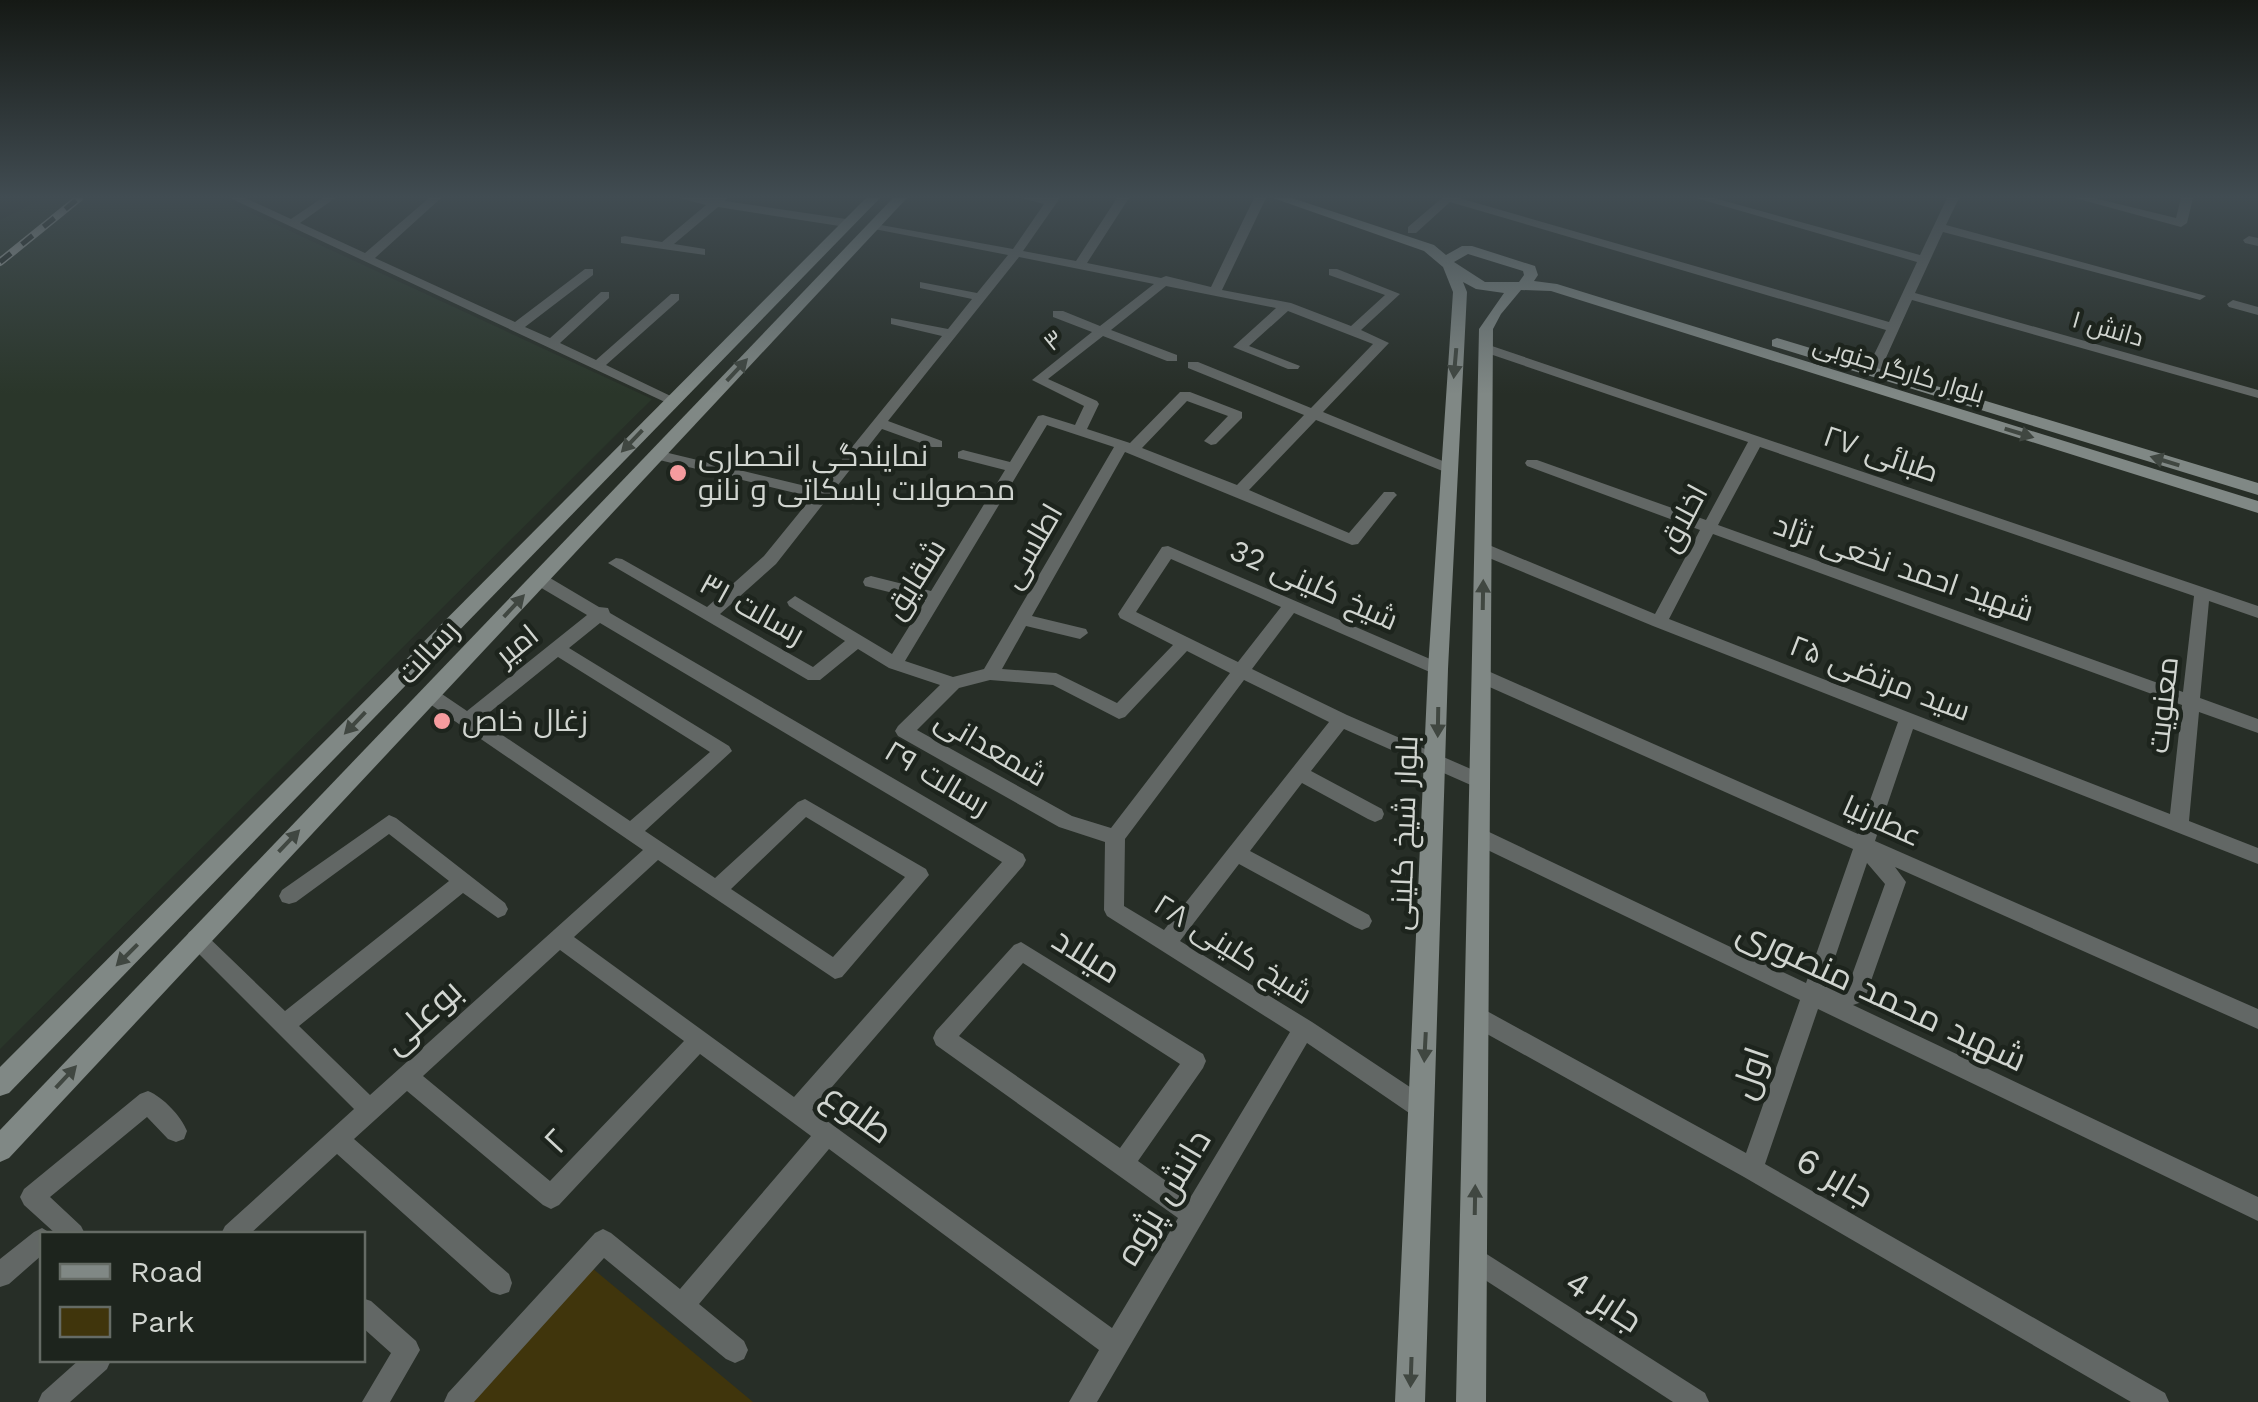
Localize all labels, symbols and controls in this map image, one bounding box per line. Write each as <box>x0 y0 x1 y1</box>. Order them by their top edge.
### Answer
street label: دانش ۱ <box>2069 304 2147 352</box>
street label: ۳ <box>1038 324 1069 357</box>
street label: بلوار کارگر جنوبی <box>1810 330 1988 409</box>
one-way arrow <box>1447 347 1463 379</box>
one-way arrow <box>725 358 748 382</box>
street label: طبائی ۲۷ <box>1819 418 1943 490</box>
one-way arrow <box>2005 426 2035 441</box>
one-way arrow <box>621 429 644 453</box>
place label: نمایندگی انحصاری محصولات باسکاتی و نانو <box>698 438 1015 508</box>
one-way arrow <box>2149 453 2180 468</box>
marker: نمایندگی انحصاری محصولات باسکاتی و نانو <box>667 462 689 484</box>
street label: اخلاق <box>1650 478 1716 558</box>
street label: اطلسی <box>993 497 1071 595</box>
street label: شهید احمد نخعی نژاد <box>1769 507 2039 629</box>
street label: شقایق <box>876 532 954 626</box>
street label: شیخ کلینی 32 <box>1224 532 1404 640</box>
street label: رسالت ۳۱ <box>694 566 811 652</box>
one-way arrow <box>1475 578 1491 610</box>
one-way arrow <box>502 594 525 618</box>
street label: رسالت <box>389 613 466 691</box>
street label: امیر <box>487 617 545 674</box>
street label: ۲۵ سید مرتضی <box>1785 627 1975 729</box>
street label: معنویت <box>2140 655 2185 755</box>
street label: شمعدانی <box>929 702 1053 794</box>
place label: زغال خاص <box>462 703 588 739</box>
one-way arrow <box>1429 707 1445 739</box>
marker: زغال خاص <box>431 710 453 732</box>
one-way arrow <box>344 711 367 735</box>
street label: رسالت ۲۹ <box>879 733 996 822</box>
street label: بلوار شیخ کلینی <box>1383 735 1427 931</box>
street label: عطارنیا <box>1837 788 1927 853</box>
one-way arrow <box>278 829 301 853</box>
street label: شیخ کلینی ۲۸ <box>1146 886 1319 1014</box>
street label: شهید محمد منصوری <box>1731 910 2033 1080</box>
street label: میلاد <box>1045 918 1129 992</box>
one-way arrow <box>116 942 140 966</box>
street label: بوعلی <box>374 970 470 1062</box>
one-way arrow <box>1417 1032 1433 1064</box>
street label: اول <box>1722 1042 1778 1104</box>
one-way arrow <box>55 1066 78 1090</box>
street label: طلوع <box>814 1074 901 1154</box>
street label: ۲ <box>534 1120 578 1162</box>
street label: دانش پژوه <box>1106 1122 1221 1273</box>
street label: جابر 6 <box>1789 1138 1881 1216</box>
one-way arrow <box>1467 1183 1483 1215</box>
legend <box>40 1232 365 1362</box>
text: Road <box>130 1254 203 1289</box>
street label: جابر 4 <box>1558 1261 1650 1341</box>
text: Park <box>130 1304 195 1339</box>
one-way arrow <box>1403 1356 1419 1388</box>

